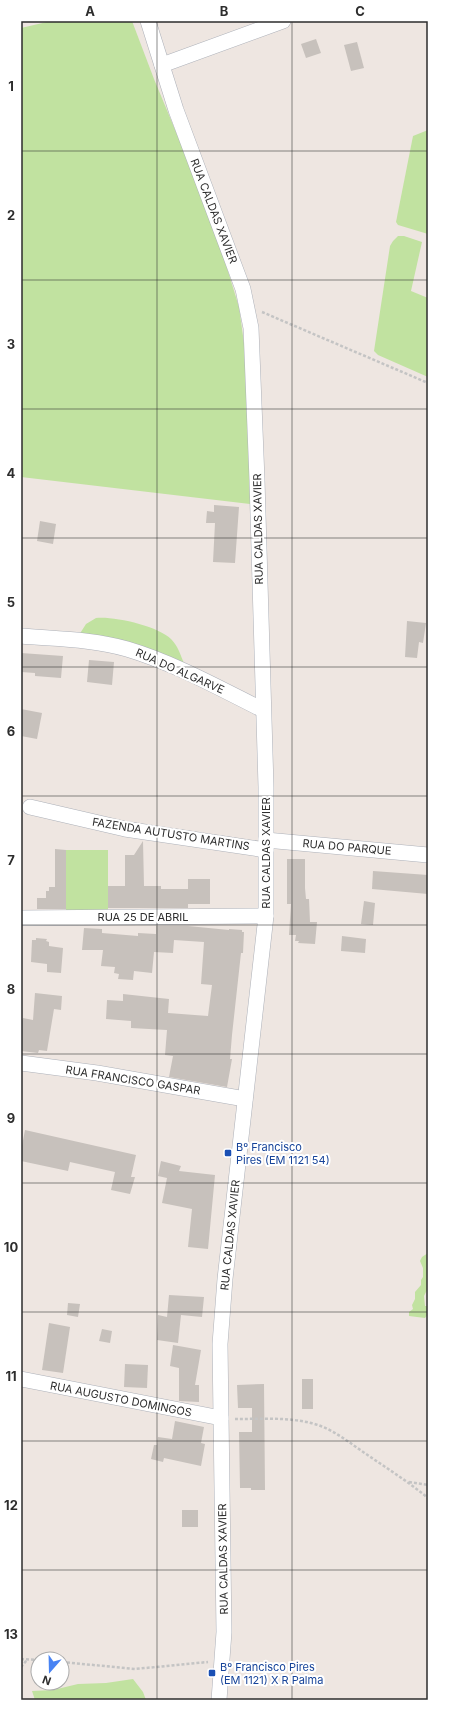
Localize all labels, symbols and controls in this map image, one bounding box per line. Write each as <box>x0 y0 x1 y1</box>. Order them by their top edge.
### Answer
text: A <box>85 3 95 19</box>
text: B <box>220 3 229 19</box>
text: C <box>355 3 365 19</box>
text: 1 <box>8 78 14 94</box>
street label: RUA CALDAS XAVIER <box>188 157 240 265</box>
text: 2 <box>7 207 15 223</box>
text: 3 <box>7 336 15 352</box>
text: 4 <box>7 465 16 481</box>
street label: RUA CALDAS XAVIER <box>250 473 266 585</box>
text: 5 <box>7 594 15 610</box>
street label: RUA DO ALGARVE <box>134 645 226 697</box>
text: 6 <box>7 723 15 739</box>
street label: RUA CALDAS XAVIER <box>259 797 273 909</box>
street label: FAZENDA AUTUSTO MARTINS <box>91 815 251 853</box>
street label: RUA DO PARQUE <box>302 836 392 858</box>
text: 7 <box>7 852 15 868</box>
street label: RUA 25 DE ABRIL <box>98 910 188 924</box>
text: 8 <box>7 981 15 997</box>
street label: RUA FRANCISCO GASPAR <box>65 1062 201 1098</box>
text: 9 <box>7 1110 15 1126</box>
place label: Bº Francisco Pires (EM 1121 54) <box>236 1140 330 1167</box>
marker: Bº Francisco Pires (EM 1121 54) <box>223 1148 233 1158</box>
street label: RUA CALDAS XAVIER <box>217 1179 243 1291</box>
text: 10 <box>4 1239 18 1255</box>
text: 11 <box>5 1368 17 1384</box>
street label: RUA AUGUSTO DOMINGOS <box>49 1378 193 1420</box>
text: 12 <box>4 1497 18 1513</box>
street label: RUA CALDAS XAVIER <box>215 1503 231 1615</box>
text: 13 <box>4 1626 18 1642</box>
north arrow <box>30 1651 70 1691</box>
place label: Bº Francisco Pires (EM 1121) X R Palma <box>220 1660 323 1687</box>
marker: Bº Francisco Pires (EM 1121) X R Palma <box>207 1668 217 1678</box>
text: N <box>40 1672 53 1688</box>

